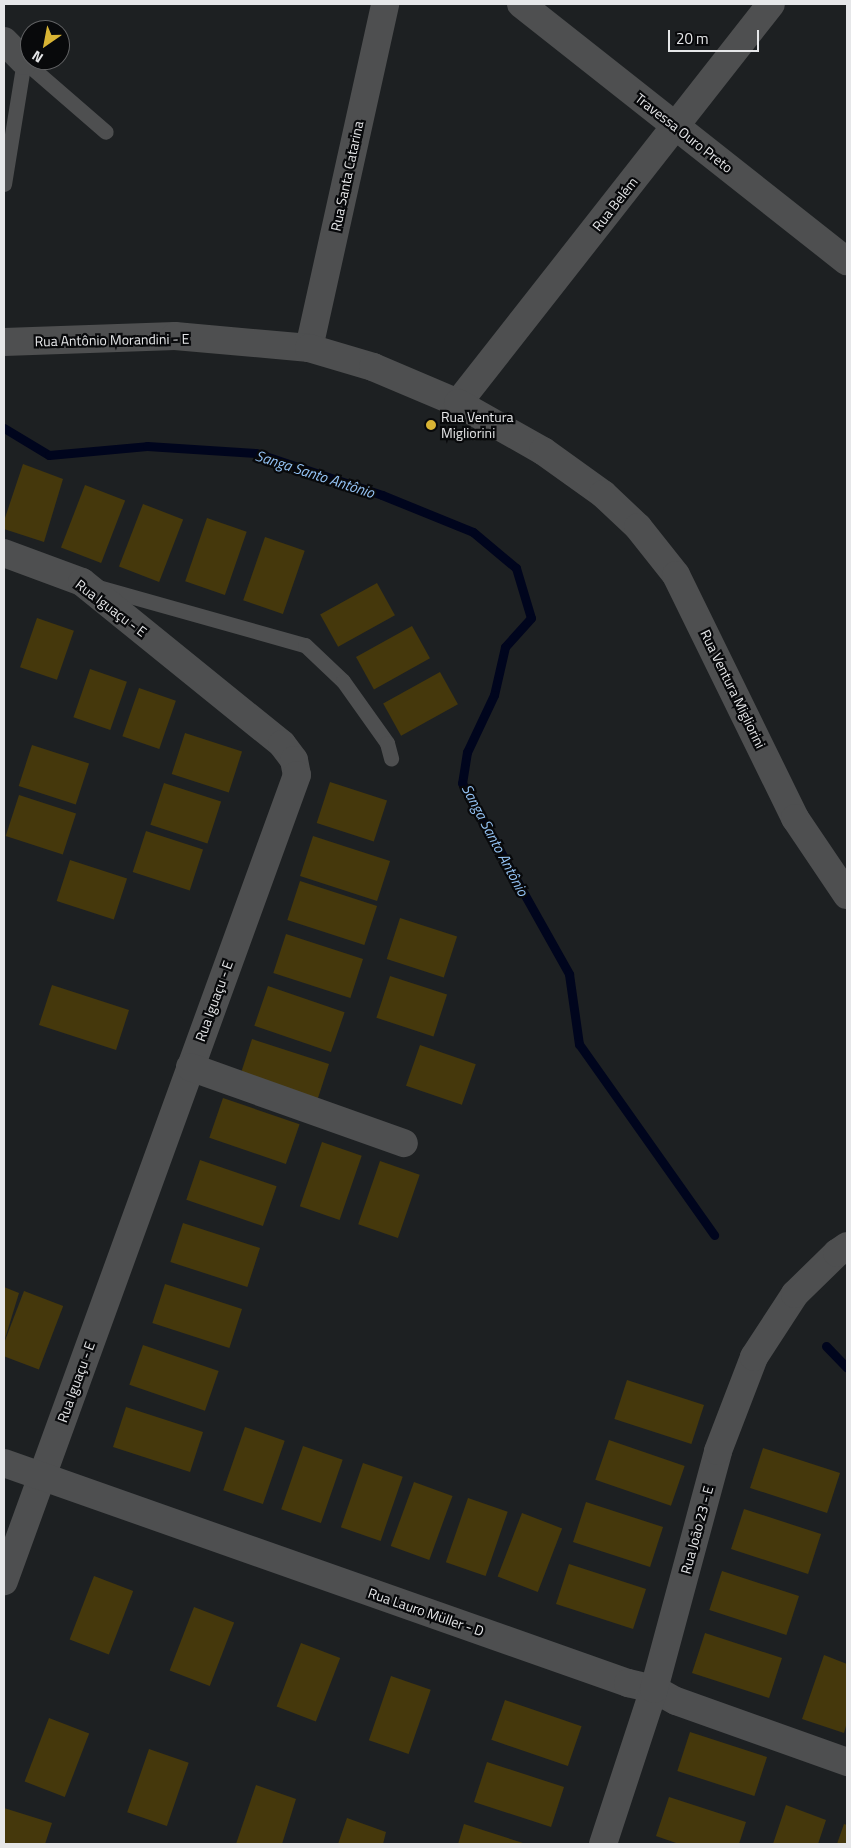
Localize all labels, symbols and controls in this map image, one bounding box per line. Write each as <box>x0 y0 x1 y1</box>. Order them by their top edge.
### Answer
north arrow <box>20 20 70 70</box>
scale bar <box>671 20 762 52</box>
text: 20 m <box>676 27 709 50</box>
text: N <box>27 46 47 69</box>
street label: Travessa Ouro Preto <box>632 90 736 176</box>
street label: Rua Santa Catarina <box>327 119 367 233</box>
street label: Rua Belém <box>589 174 641 234</box>
street label: Rua Antônio Morandini - E <box>34 330 190 350</box>
place label: Rua Ventura Migliorini <box>441 409 514 442</box>
marker: Rua Ventura Migliorini <box>425 419 437 431</box>
water label: Sanga Santo Antônio <box>253 446 377 502</box>
street label: Rua Iguaçu - E <box>72 576 150 640</box>
street label: Rua Ventura Migliorini <box>697 627 769 751</box>
water label: Sanga Santo Antônio <box>458 781 532 899</box>
street label: Rua Iguaçu - E <box>192 958 236 1044</box>
street label: Rua Iguaçu - E <box>54 1339 98 1425</box>
street label: Rua João 23 - E <box>677 1484 717 1576</box>
street label: Rua Lauro Müller - D <box>366 1584 486 1640</box>

